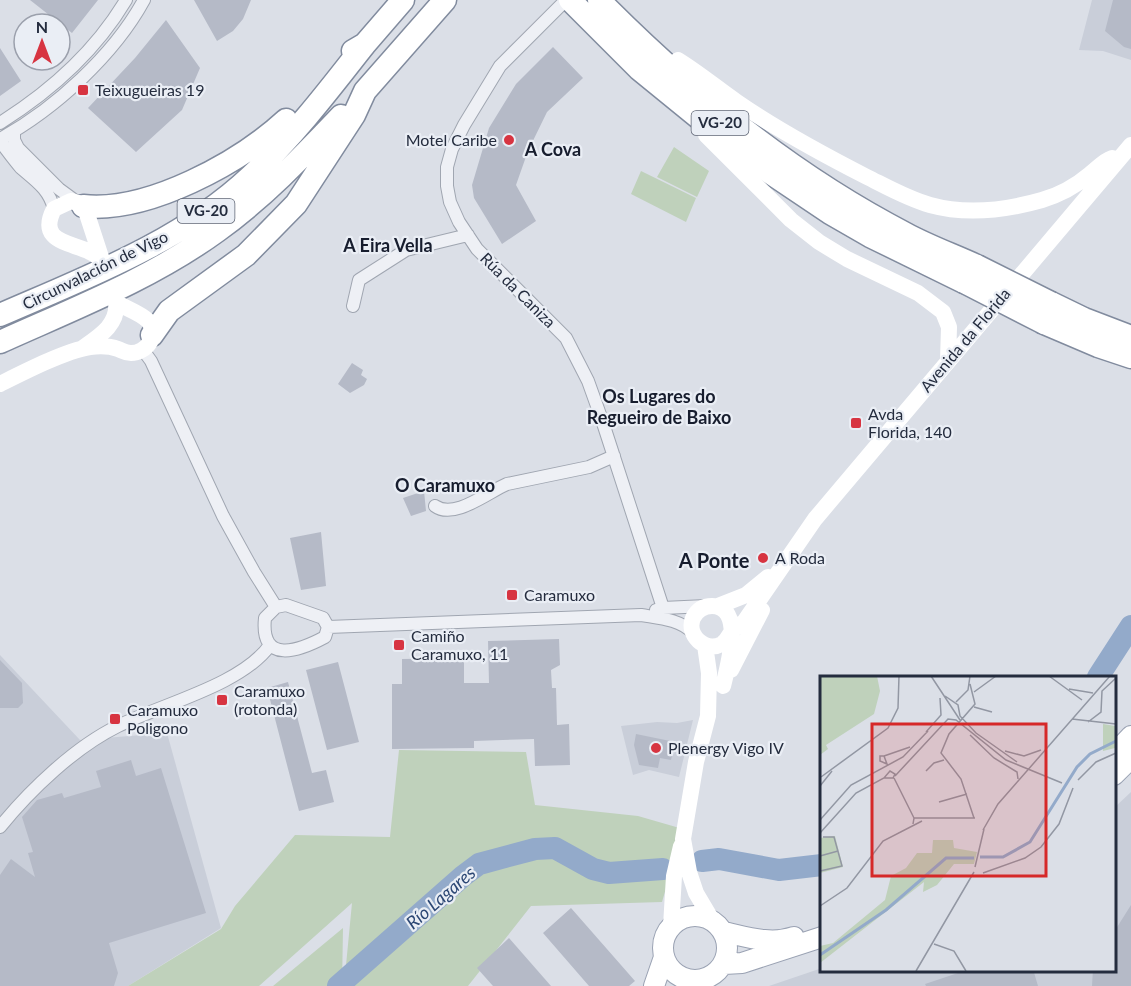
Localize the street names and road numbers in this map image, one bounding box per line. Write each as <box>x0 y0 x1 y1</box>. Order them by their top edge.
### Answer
road number: VG-20 <box>692 111 748 135</box>
road number: VG-20 <box>178 199 234 223</box>
street label: Circunvalación de Vigo <box>19 226 171 313</box>
street label: Rúa da Caniza <box>477 248 560 331</box>
street label: Avenida da Florida <box>916 284 1014 396</box>

